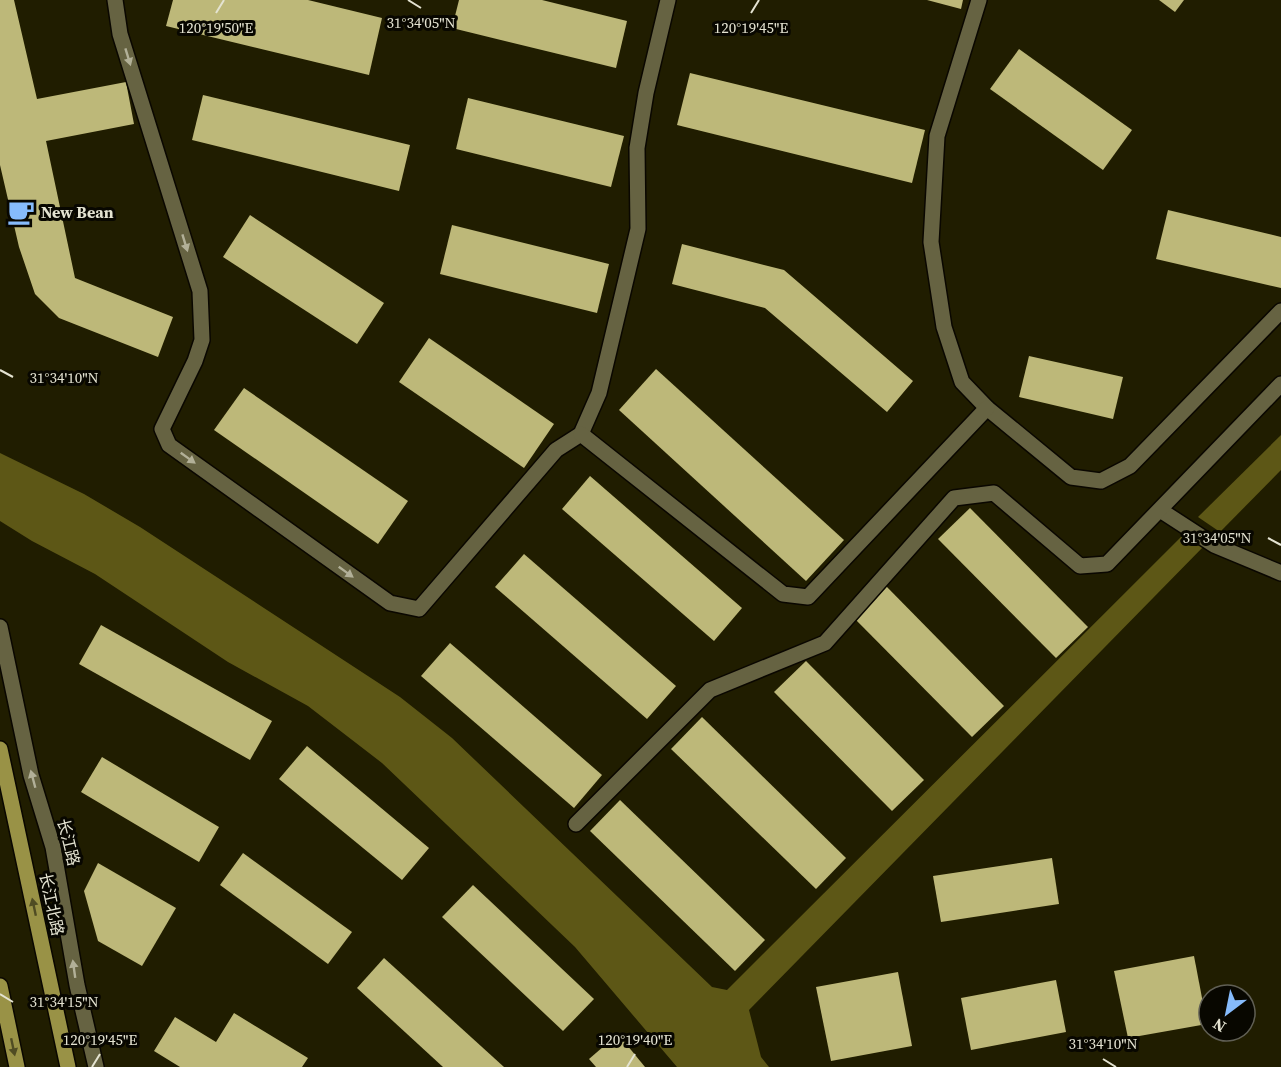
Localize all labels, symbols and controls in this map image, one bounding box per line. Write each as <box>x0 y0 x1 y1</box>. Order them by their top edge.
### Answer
text: 31°34'05"N <box>386 12 456 33</box>
text: 120°19'50"E <box>179 17 253 38</box>
text: 120°19'45"E <box>714 17 788 38</box>
one-way arrow <box>124 48 133 66</box>
cafe icon: New Bean <box>6 197 36 227</box>
place label: New Bean <box>41 201 114 223</box>
one-way arrow <box>181 234 190 252</box>
text: 31°34'10"N <box>29 367 99 388</box>
one-way arrow <box>179 452 195 464</box>
text: 31°34'05"N <box>1182 527 1252 548</box>
one-way arrow <box>338 566 354 578</box>
one-way arrow <box>28 770 37 788</box>
street label: 长江路 <box>53 816 85 868</box>
street label: 长江北路 <box>35 870 69 938</box>
one-way arrow <box>29 897 38 916</box>
one-way arrow <box>70 959 79 978</box>
north arrow <box>1197 983 1257 1043</box>
text: 31°34'15"N <box>29 991 99 1012</box>
text: N <box>1208 1013 1230 1038</box>
text: 120°19'45"E <box>63 1029 137 1050</box>
text: 120°19'40"E <box>598 1029 672 1050</box>
text: 31°34'10"N <box>1068 1033 1138 1054</box>
one-way arrow <box>9 1038 18 1057</box>

